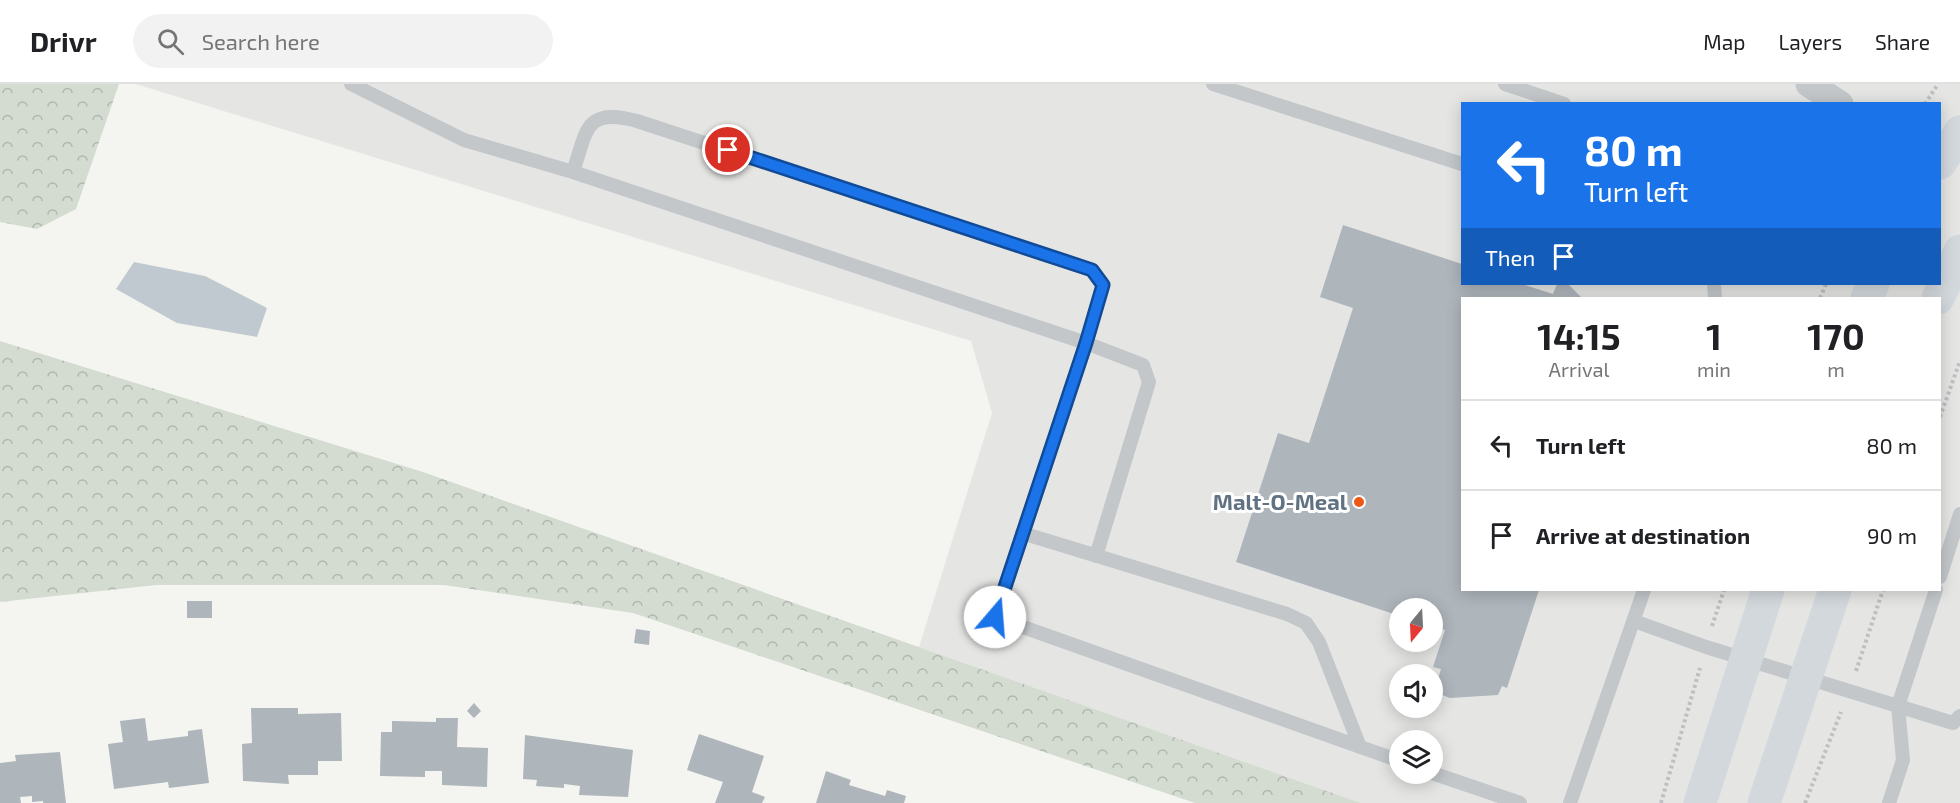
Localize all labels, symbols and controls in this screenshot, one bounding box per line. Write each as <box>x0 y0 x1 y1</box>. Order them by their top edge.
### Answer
search box <box>133 14 553 68</box>
text: Drivr <box>30 24 97 58</box>
icon: search <box>154 25 187 58</box>
text: Search here <box>202 28 320 54</box>
text: Map <box>1703 29 1745 54</box>
text: Layers <box>1778 29 1842 54</box>
text: Share <box>1875 29 1930 54</box>
pin <box>702 124 753 175</box>
text: 80 m <box>1584 124 1683 174</box>
icon: left <box>1485 126 1563 204</box>
icon: arrive <box>711 133 744 166</box>
text: Turn left <box>1584 175 1688 207</box>
icon: arrive <box>1547 240 1580 273</box>
text: Then <box>1485 244 1535 270</box>
text: 14:15 <box>1537 314 1621 357</box>
text: 1 <box>1706 314 1722 357</box>
text: 170 <box>1807 314 1865 357</box>
text: Arrival <box>1549 357 1609 381</box>
text: min <box>1697 357 1731 381</box>
text: m <box>1827 357 1845 381</box>
icon: left <box>1485 429 1518 462</box>
text: Turn left <box>1536 432 1625 458</box>
text: 80 m <box>1866 432 1917 458</box>
place label: Malt-O-Meal <box>1213 488 1348 514</box>
marker: Malt-O-Meal <box>1352 495 1366 509</box>
icon: arrive <box>1485 519 1518 552</box>
text: Arrive at destination <box>1536 522 1750 548</box>
text: 90 m <box>1867 522 1917 548</box>
position arrow <box>963 585 1027 649</box>
north arrow <box>1389 598 1443 652</box>
map controls <box>1389 598 1443 784</box>
button: sound <box>1389 664 1443 718</box>
button: layers <box>1389 730 1443 784</box>

